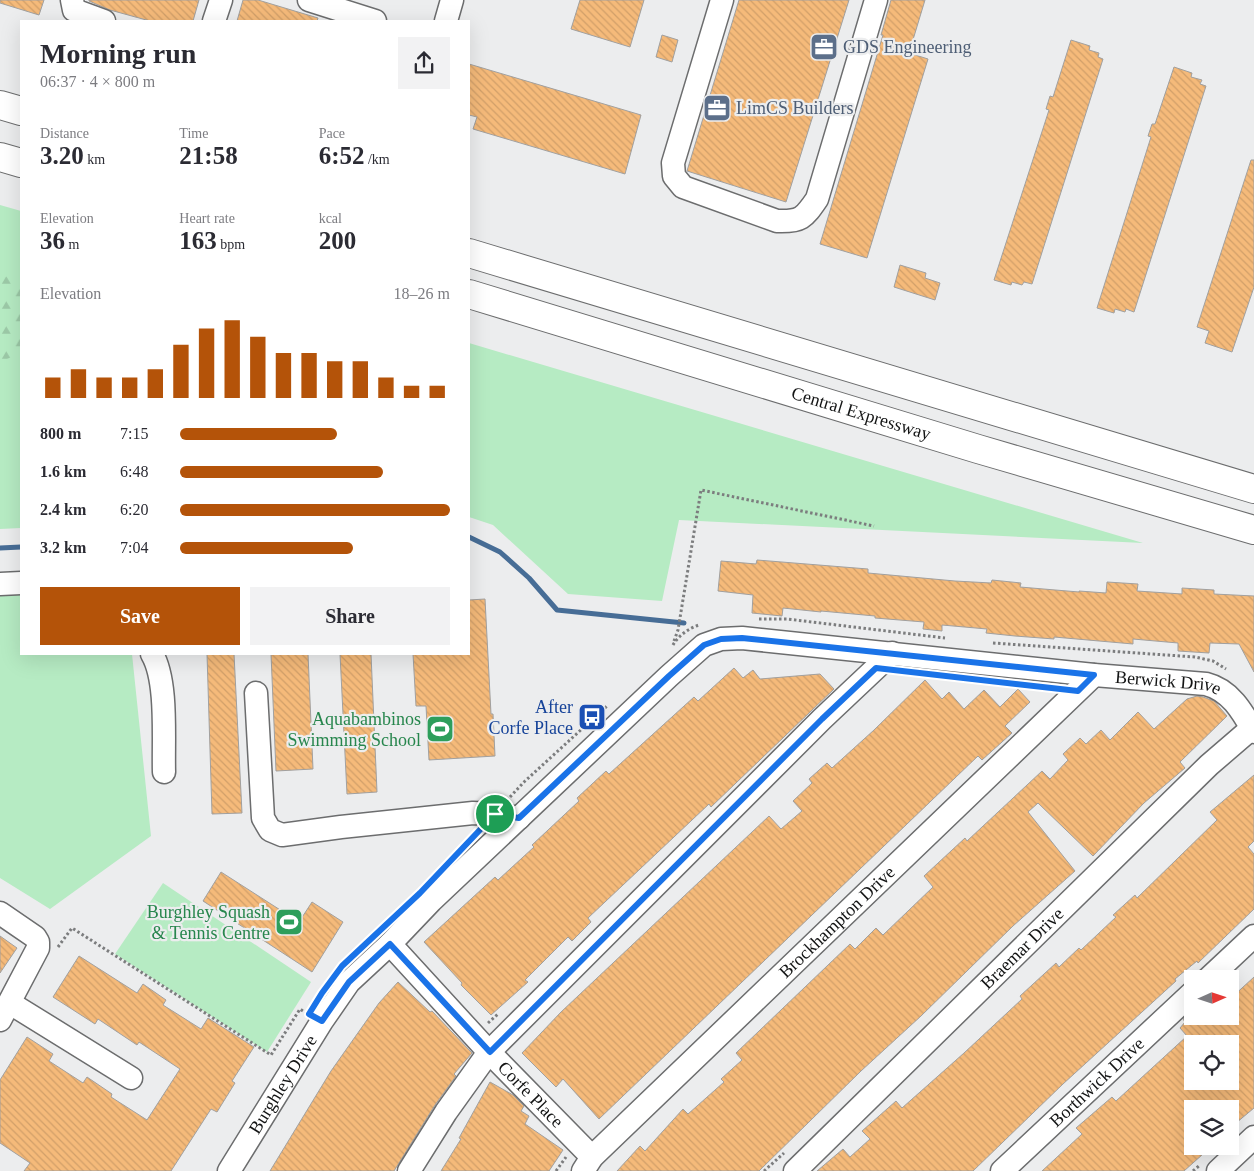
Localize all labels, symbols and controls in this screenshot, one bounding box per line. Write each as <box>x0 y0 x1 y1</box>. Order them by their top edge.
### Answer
office icon: GDS Engineering <box>809 32 839 62</box>
button: share <box>398 37 450 89</box>
place label: GDS Engineering <box>843 37 971 57</box>
text: Morning run <box>40 38 196 69</box>
text: 06:37 · 4 × 800 m <box>40 73 155 90</box>
office icon: LimCS Builders <box>702 93 732 123</box>
place label: LimCS Builders <box>736 98 854 118</box>
text: Distance <box>40 126 89 141</box>
text: Time <box>179 126 208 141</box>
text: Pace <box>319 126 345 141</box>
text: 3.20 <box>40 142 84 169</box>
text: 21:58 <box>179 142 238 169</box>
text: 6:52 <box>319 142 364 169</box>
text: km <box>84 152 105 167</box>
text: /km <box>364 152 390 167</box>
text: Elevation <box>40 211 94 226</box>
text: Heart rate <box>179 211 235 226</box>
text: kcal <box>319 211 342 226</box>
text: 36 <box>40 227 65 254</box>
text: 163 <box>179 227 217 254</box>
text: 200 <box>319 227 356 254</box>
text: m <box>65 237 79 252</box>
text: bpm <box>217 237 245 252</box>
text: Elevation <box>40 285 101 302</box>
text: 18–26 m <box>394 285 450 302</box>
street label: Central Expressway <box>789 383 933 444</box>
text: 800 m <box>40 425 81 442</box>
text: 7:15 <box>120 425 148 442</box>
text: 1.6 km <box>40 463 86 480</box>
text: 6:48 <box>120 463 148 480</box>
text: 2.4 km <box>40 501 86 518</box>
text: 6:20 <box>120 501 148 518</box>
text: 3.2 km <box>40 539 86 556</box>
text: 7:04 <box>120 539 148 556</box>
button: Save <box>40 587 240 645</box>
button: Share <box>250 587 450 645</box>
street label: Berwick Drive <box>1114 667 1225 699</box>
place label: After Corfe Place <box>489 697 573 738</box>
bus stop icon: After Corfe Place <box>577 702 607 732</box>
place label: Aquabambinos Swimming School <box>287 709 421 750</box>
sports icon: Aquabambinos Swimming School <box>425 714 455 744</box>
pin <box>474 793 516 835</box>
icon: arrive <box>481 800 509 828</box>
street label: Brockhampton Drive <box>775 862 899 982</box>
place label: Burghley Squash & Tennis Centre <box>147 902 270 943</box>
street label: Braemar Drive <box>977 904 1067 993</box>
sports icon: Burghley Squash & Tennis Centre <box>274 907 304 937</box>
north arrow <box>1184 970 1239 1025</box>
map controls <box>1184 970 1239 1155</box>
street label: Burghley Drive <box>245 1031 321 1137</box>
street label: Borthwick Drive <box>1046 1033 1148 1131</box>
button: locate <box>1184 1035 1239 1090</box>
street label: Corfe Place <box>494 1057 567 1132</box>
button: layers <box>1184 1100 1239 1155</box>

